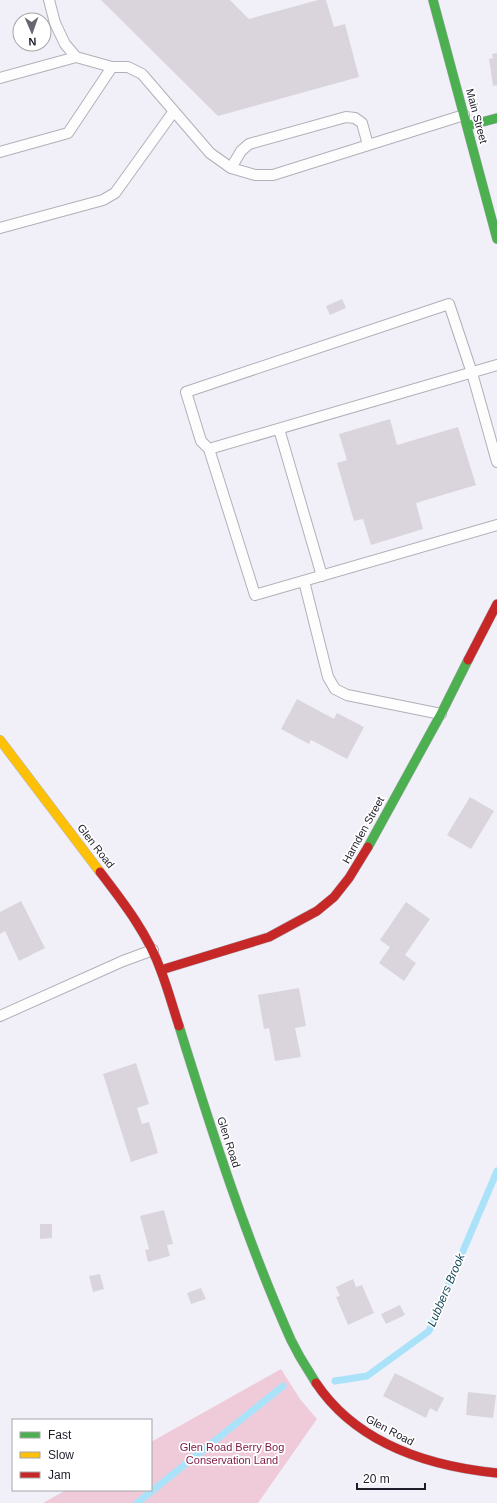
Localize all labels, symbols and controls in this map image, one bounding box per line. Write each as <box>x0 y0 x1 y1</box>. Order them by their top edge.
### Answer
north arrow <box>12 12 52 52</box>
text: N <box>28 36 37 48</box>
street label: Main Street <box>464 87 490 145</box>
street label: Harnden Street <box>340 794 386 866</box>
street label: Glen Road <box>75 822 117 870</box>
street label: Glen Road <box>215 1115 243 1169</box>
water label: Lubbers Brook <box>424 1250 468 1329</box>
street label: Glen Road <box>364 1412 416 1448</box>
legend <box>12 1419 152 1491</box>
text: Fast <box>48 1428 72 1442</box>
park label: Glen Road Berry Bog Conservation Land <box>180 1441 284 1466</box>
text: Slow <box>48 1448 74 1462</box>
scale bar <box>357 1465 425 1491</box>
text: Jam <box>48 1468 71 1482</box>
text: 20 m <box>363 1472 390 1486</box>

